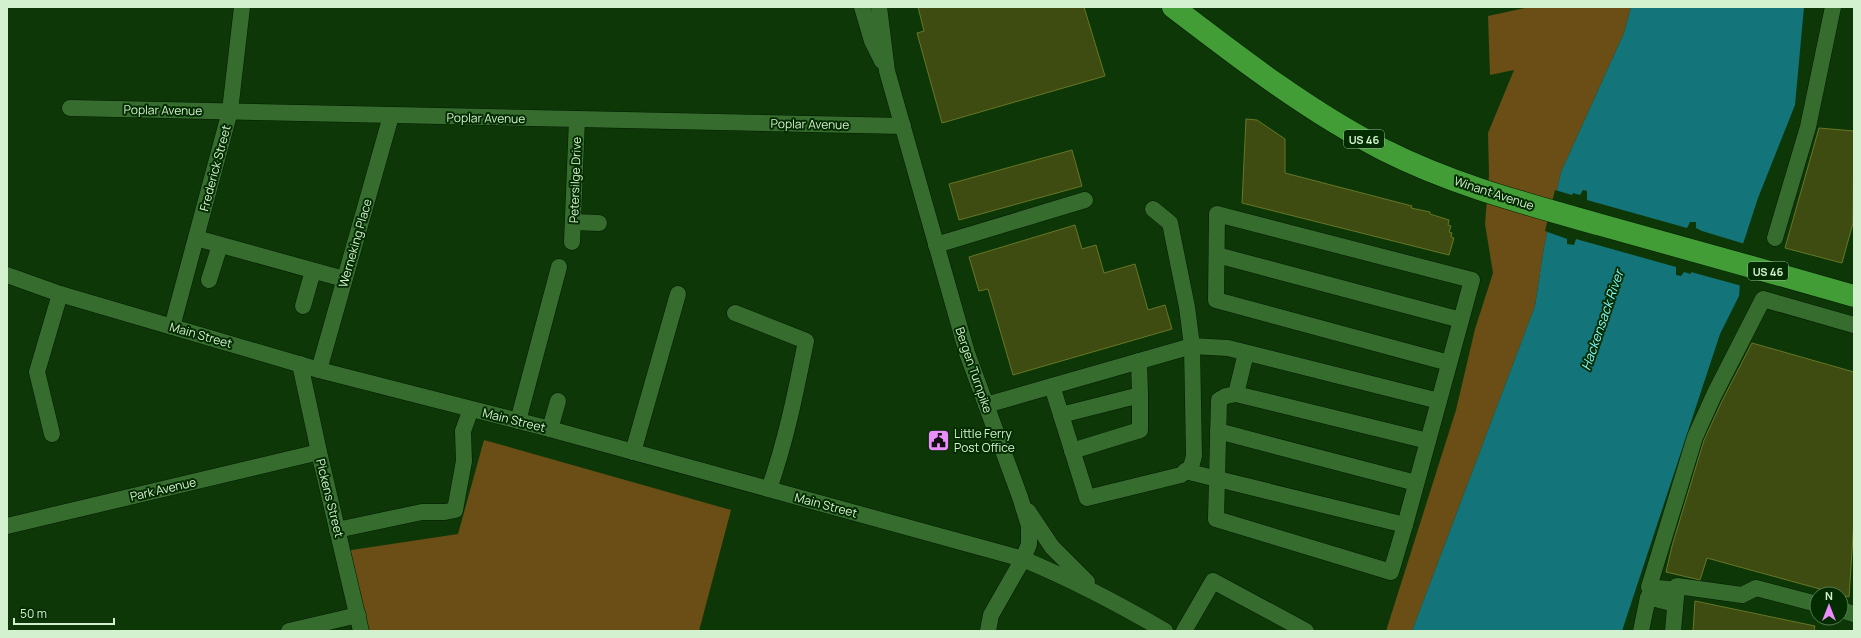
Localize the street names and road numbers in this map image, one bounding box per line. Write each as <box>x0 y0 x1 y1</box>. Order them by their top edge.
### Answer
street label: Poplar Avenue <box>124 101 202 119</box>
street label: Poplar Avenue <box>447 109 525 127</box>
street label: Poplar Avenue <box>771 115 849 133</box>
street label: Frederick Street <box>195 123 235 213</box>
road number: US 46 <box>1344 130 1384 148</box>
street label: Petersilge Drive <box>565 137 585 223</box>
street label: Winant Avenue <box>1452 172 1536 214</box>
street label: Werneking Place <box>334 197 376 289</box>
road number: US 46 <box>1748 262 1788 280</box>
street label: Main Street <box>168 318 234 352</box>
street label: Bergen Turnpike <box>951 325 997 415</box>
street label: Main Street <box>481 404 547 436</box>
street label: Pickens Street <box>312 457 348 539</box>
street label: Park Avenue <box>128 473 198 505</box>
street label: Main Street <box>793 488 859 522</box>

